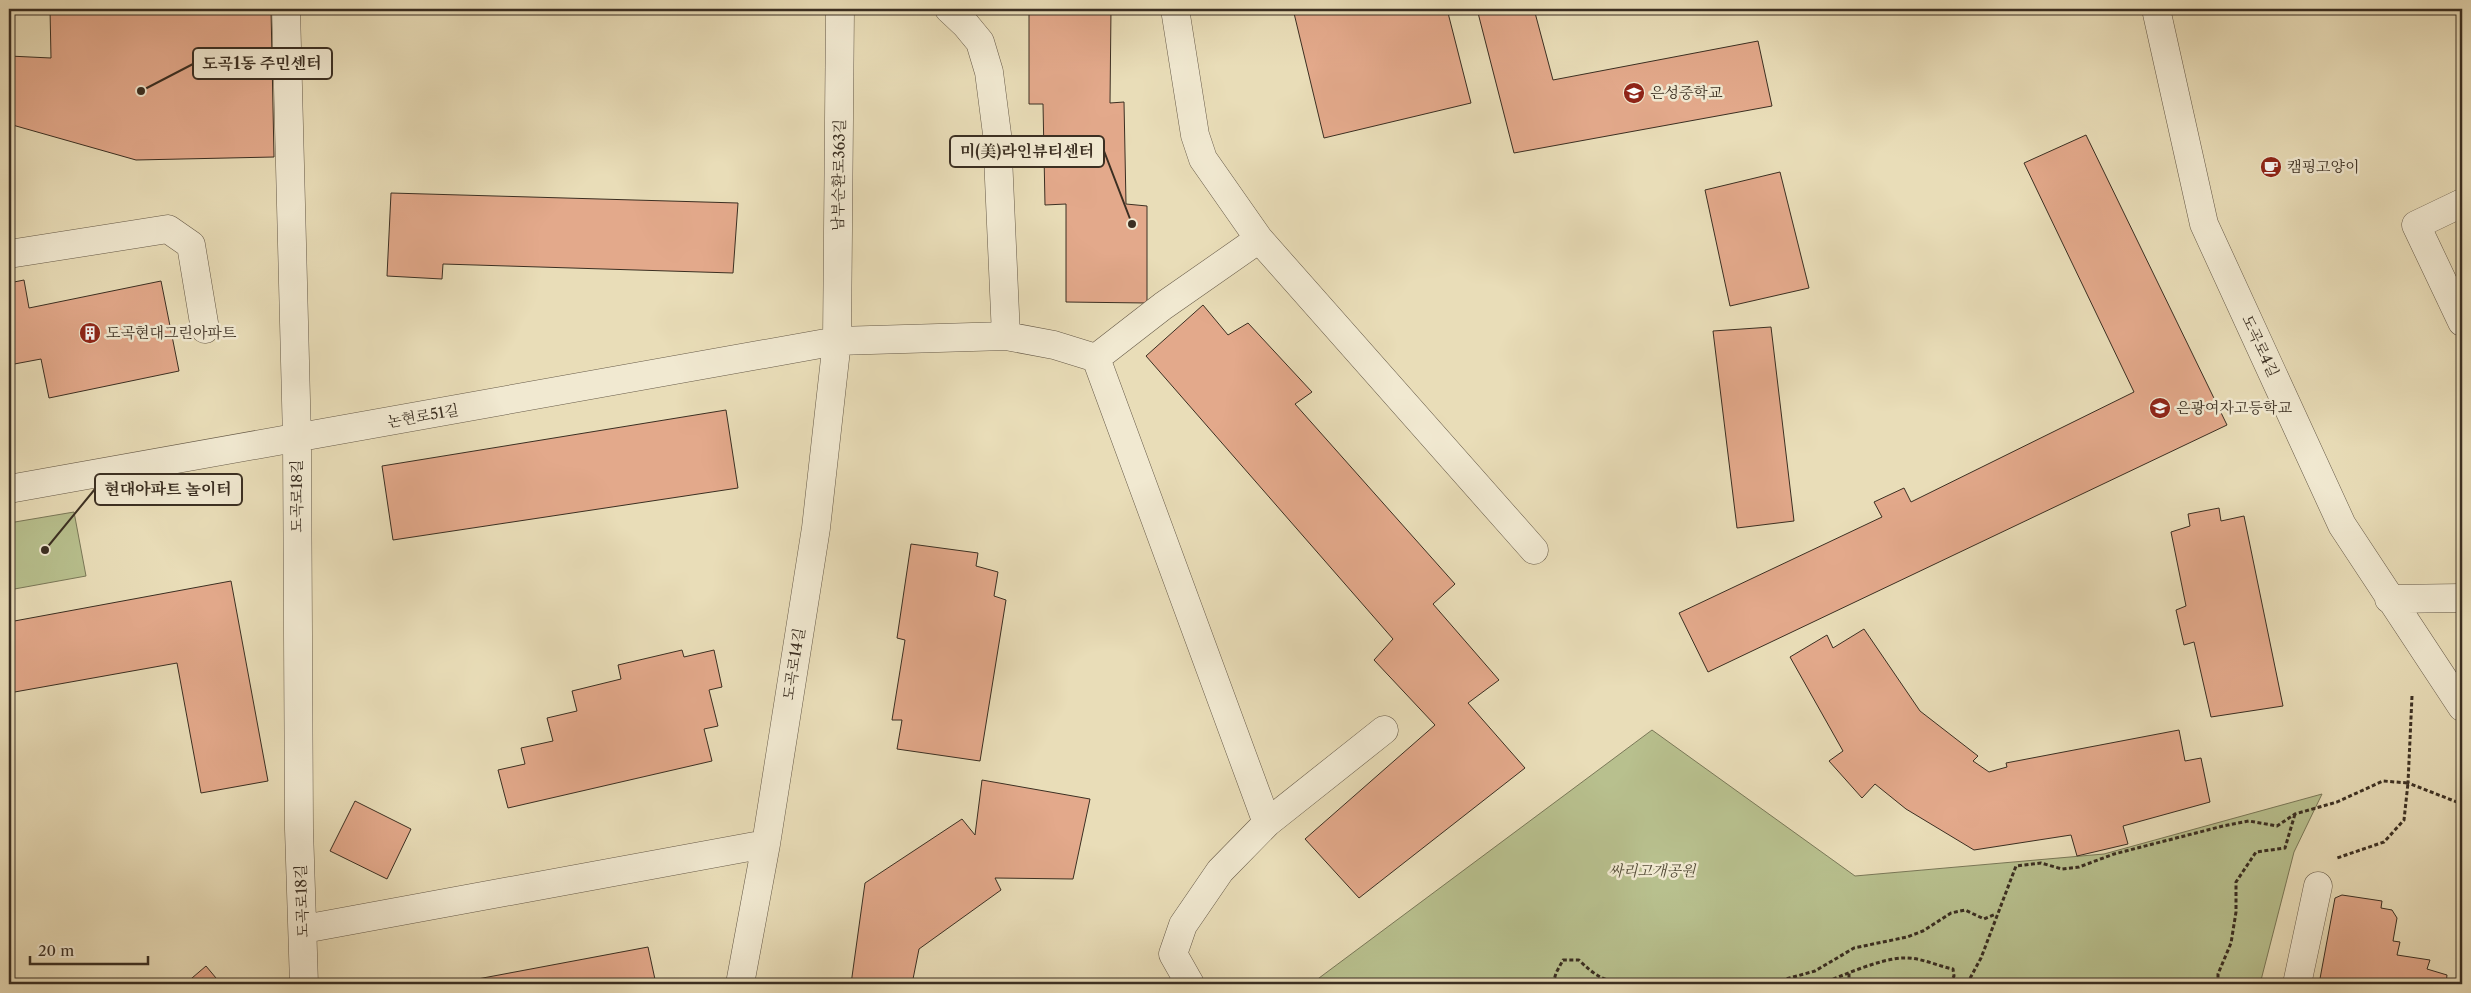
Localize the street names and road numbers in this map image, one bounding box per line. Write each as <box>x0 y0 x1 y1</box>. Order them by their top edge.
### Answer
street label: 남부순환로363길 <box>828 119 849 231</box>
street label: 도곡로4길 <box>2238 312 2283 380</box>
street label: 논현로51길 <box>386 400 460 431</box>
street label: 도곡로18길 <box>287 459 306 533</box>
street label: 도곡로14길 <box>778 626 809 701</box>
street label: 도곡로18길 <box>291 864 312 938</box>

